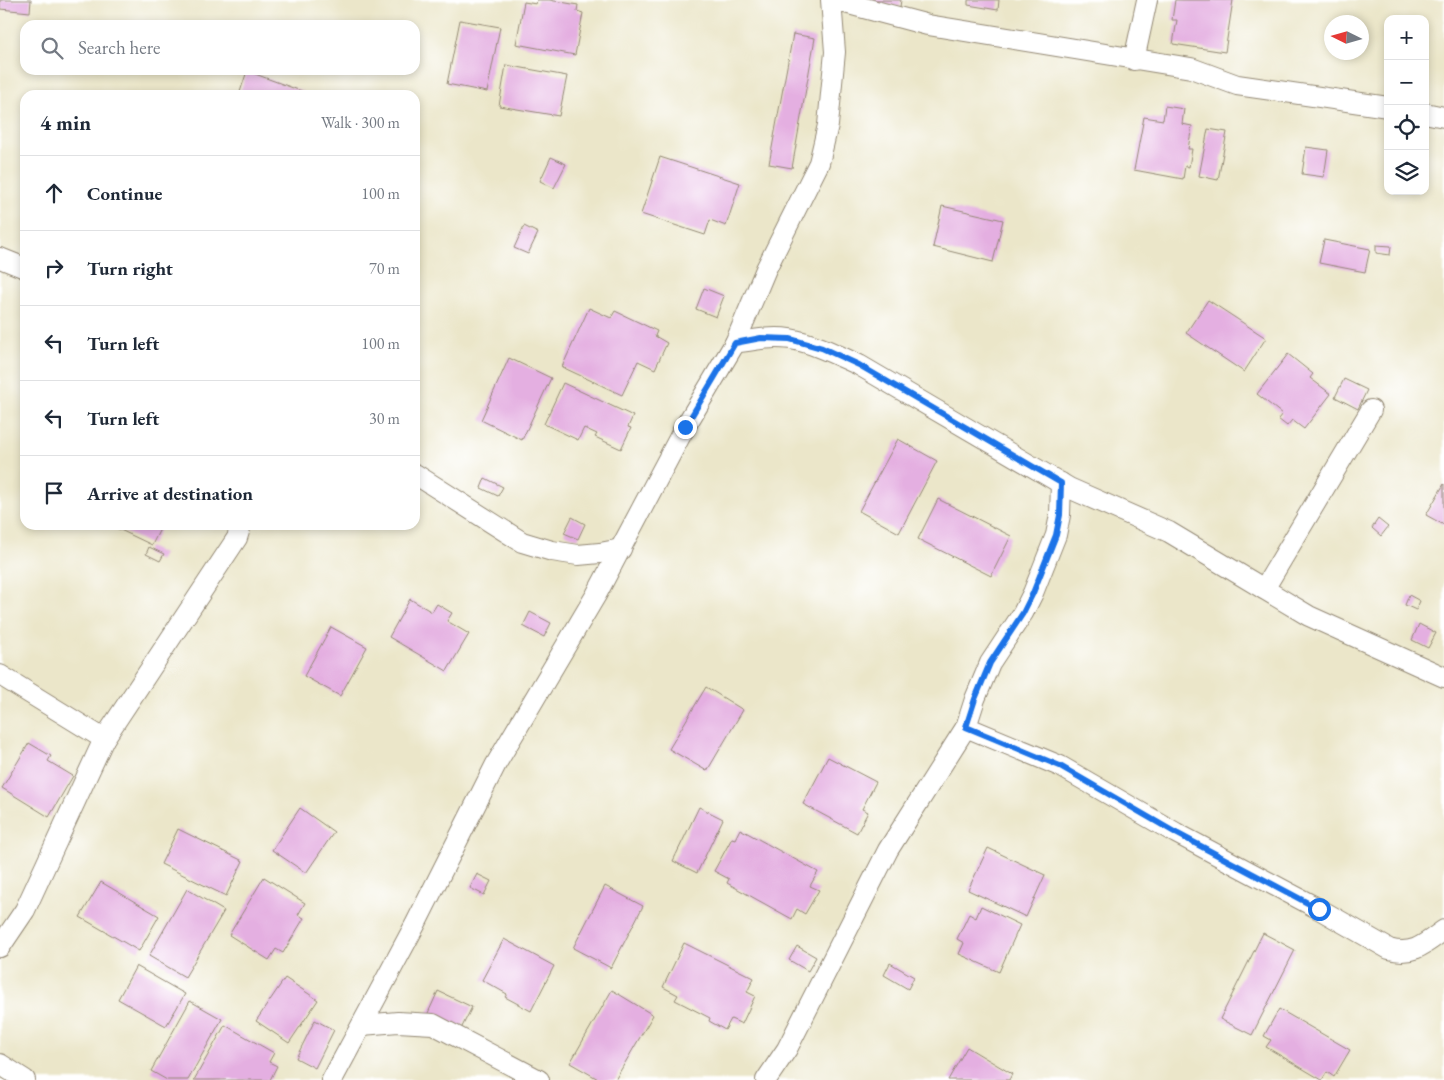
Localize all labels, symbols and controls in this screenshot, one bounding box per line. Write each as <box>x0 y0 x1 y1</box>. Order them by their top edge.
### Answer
north arrow <box>1324 15 1369 60</box>
map controls <box>1384 15 1429 195</box>
button: + <box>1384 15 1429 60</box>
search box <box>20 20 420 75</box>
icon: search <box>38 34 66 62</box>
text: Search here <box>78 35 160 60</box>
button: − <box>1384 60 1429 105</box>
button: locate <box>1384 105 1429 150</box>
text: 4 min <box>40 109 91 136</box>
text: Walk · 300 m <box>321 112 400 133</box>
button: layers <box>1384 150 1429 195</box>
icon: ahead <box>40 179 68 207</box>
text: Continue <box>87 181 162 206</box>
text: 100 m <box>361 183 400 204</box>
icon: right <box>40 254 68 282</box>
text: Turn right <box>87 256 173 281</box>
text: 70 m <box>369 258 400 279</box>
icon: left <box>40 329 68 357</box>
text: Turn left <box>87 331 159 356</box>
text: 100 m <box>361 333 400 354</box>
icon: left <box>40 404 68 432</box>
text: Turn left <box>87 406 159 431</box>
text: 30 m <box>369 408 400 429</box>
route end <box>674 416 697 439</box>
icon: arrive <box>40 479 68 507</box>
text: Arrive at destination <box>87 481 253 506</box>
route start <box>1308 898 1331 921</box>

